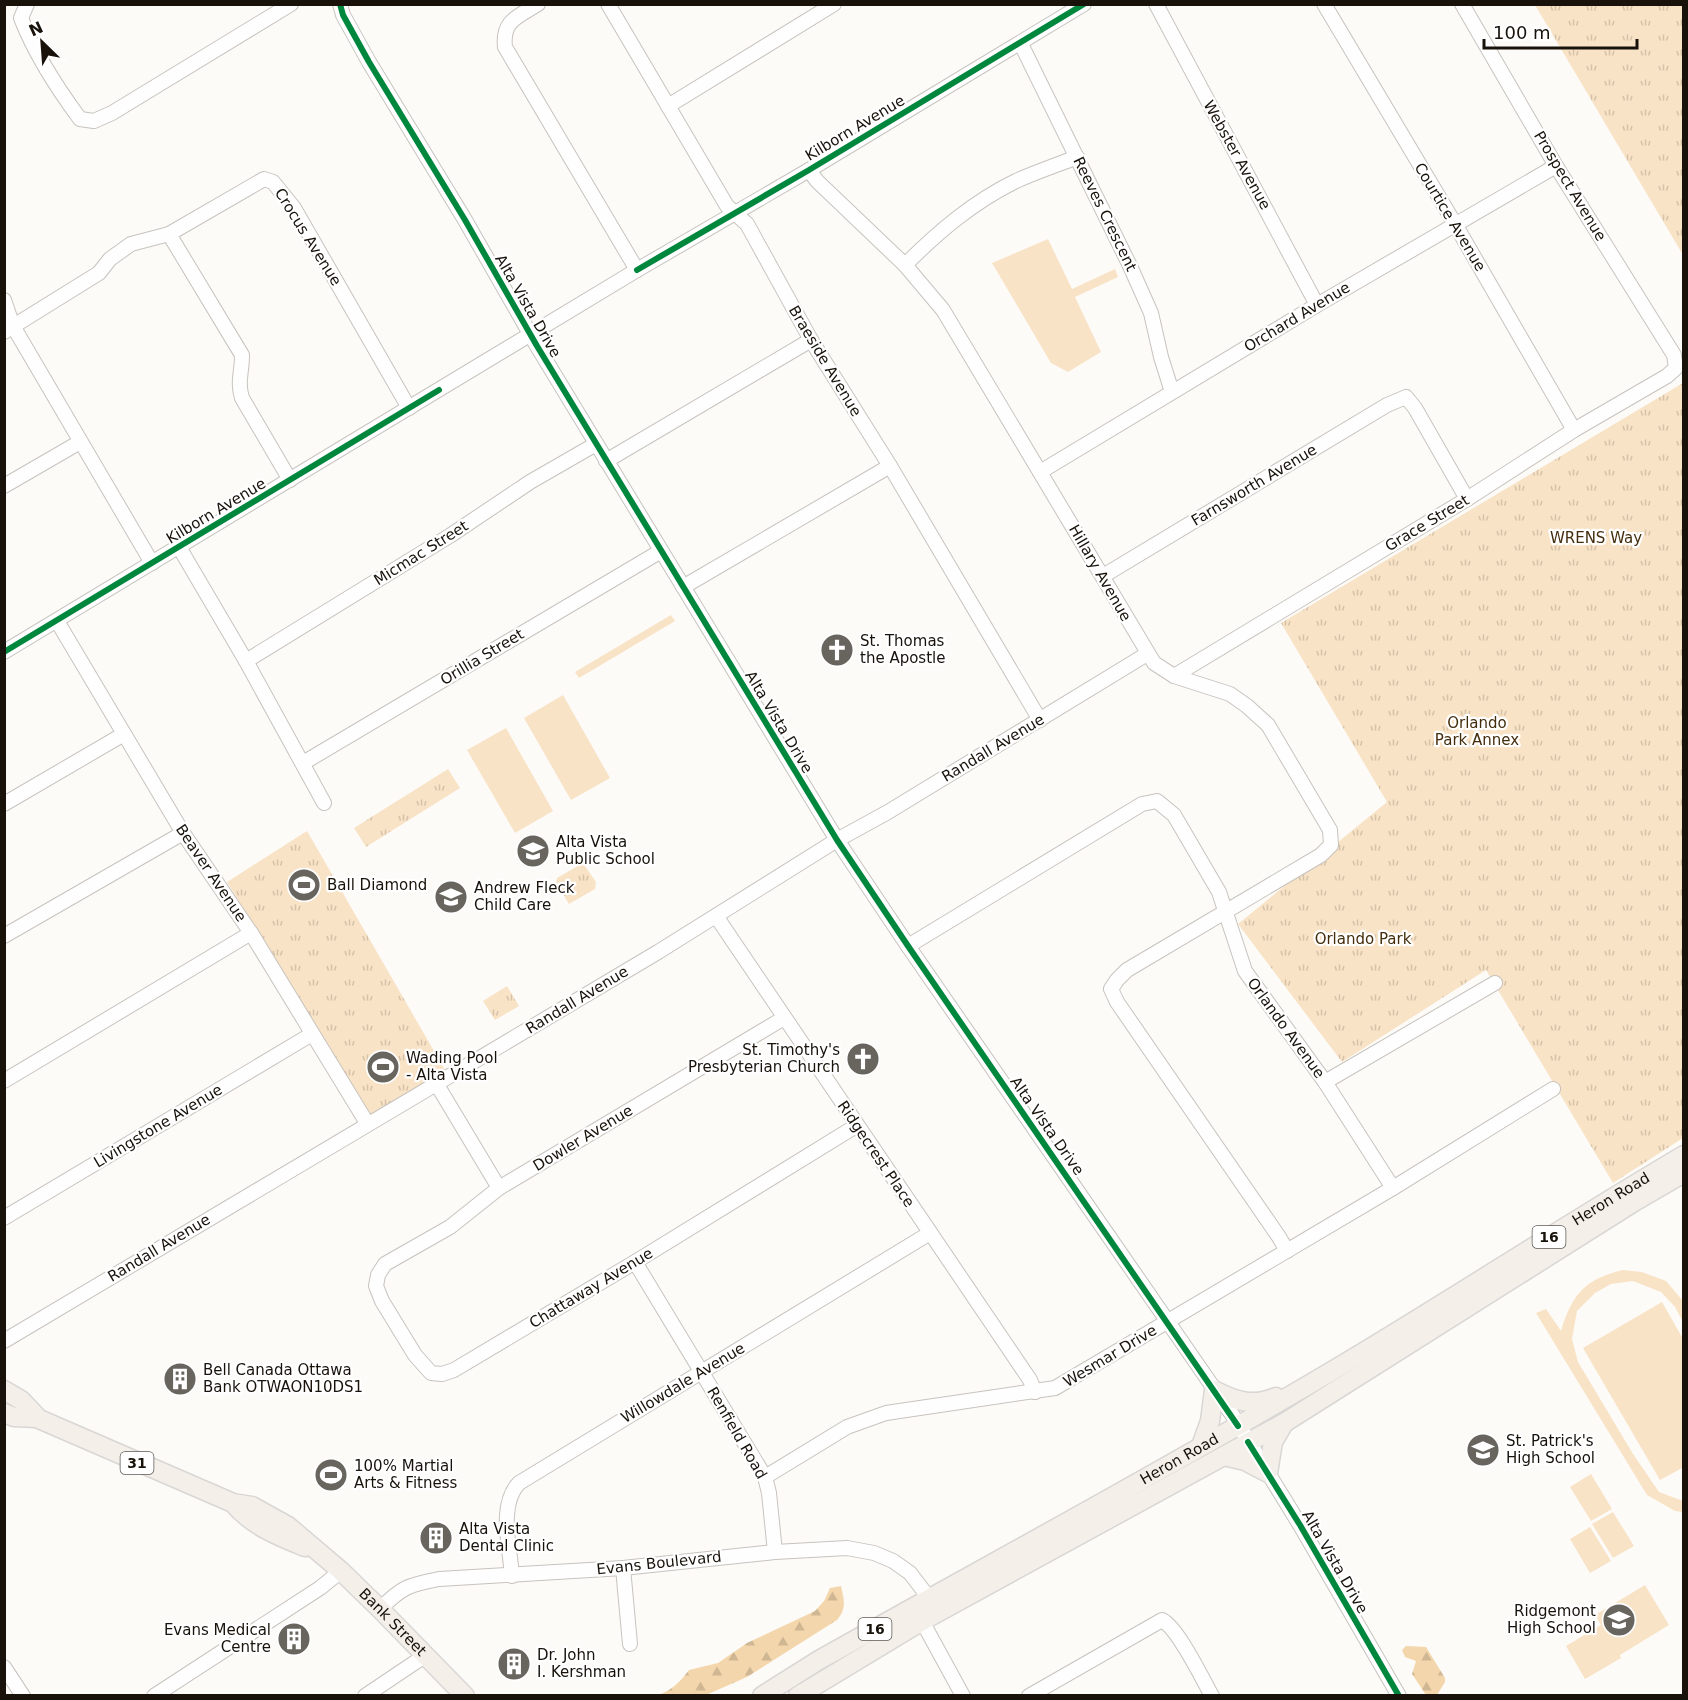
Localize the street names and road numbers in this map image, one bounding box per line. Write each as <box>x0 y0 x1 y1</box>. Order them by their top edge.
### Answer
street label: Kilborn Avenue <box>802 91 908 165</box>
street label: Webster Avenue <box>1199 97 1275 213</box>
street label: Prospect Avenue <box>1530 128 1610 244</box>
street label: Reeves Crescent <box>1069 154 1141 274</box>
street label: Courtice Avenue <box>1411 159 1489 275</box>
street label: Crocus Avenue <box>271 185 345 289</box>
street label: Alta Vista Drive <box>491 251 565 361</box>
street label: Orchard Avenue <box>1241 278 1353 356</box>
street label: Braeside Avenue <box>785 302 865 420</box>
street label: Farnsworth Avenue <box>1188 440 1320 530</box>
street label: Kilborn Avenue <box>163 474 269 548</box>
street label: Grace Street <box>1382 491 1472 555</box>
street label: Micmac Street <box>371 517 472 589</box>
street label: Hillary Avenue <box>1065 522 1135 624</box>
street label: Orillia Street <box>437 625 527 689</box>
street label: Alta Vista Drive <box>741 668 817 776</box>
street label: Randall Avenue <box>939 710 1047 786</box>
street label: Beaver Avenue <box>172 821 250 925</box>
street label: Randall Avenue <box>523 962 631 1038</box>
street label: Orlando Avenue <box>1243 974 1329 1082</box>
street label: Alta Vista Drive <box>1006 1073 1088 1179</box>
street label: Livingstone Avenue <box>90 1081 226 1171</box>
street label: Ridgecrest Place <box>834 1097 918 1211</box>
street label: Dowler Avenue <box>530 1101 636 1175</box>
street label: Heron Road <box>1569 1169 1653 1229</box>
street label: Randall Avenue <box>105 1210 213 1286</box>
road number: 16 <box>1532 1226 1566 1248</box>
street label: Chattaway Avenue <box>526 1244 656 1332</box>
street label: Wesmar Drive <box>1060 1321 1160 1391</box>
street label: Willowdale Avenue <box>618 1339 748 1427</box>
street label: Renfield Road <box>703 1384 771 1482</box>
street label: Heron Road <box>1137 1430 1222 1488</box>
road number: 31 <box>120 1452 154 1474</box>
street label: Alta Vista Drive <box>1298 1507 1372 1617</box>
street label: Evans Boulevard <box>596 1547 722 1579</box>
street label: Bank Street <box>355 1585 430 1660</box>
road number: 16 <box>858 1618 892 1640</box>

